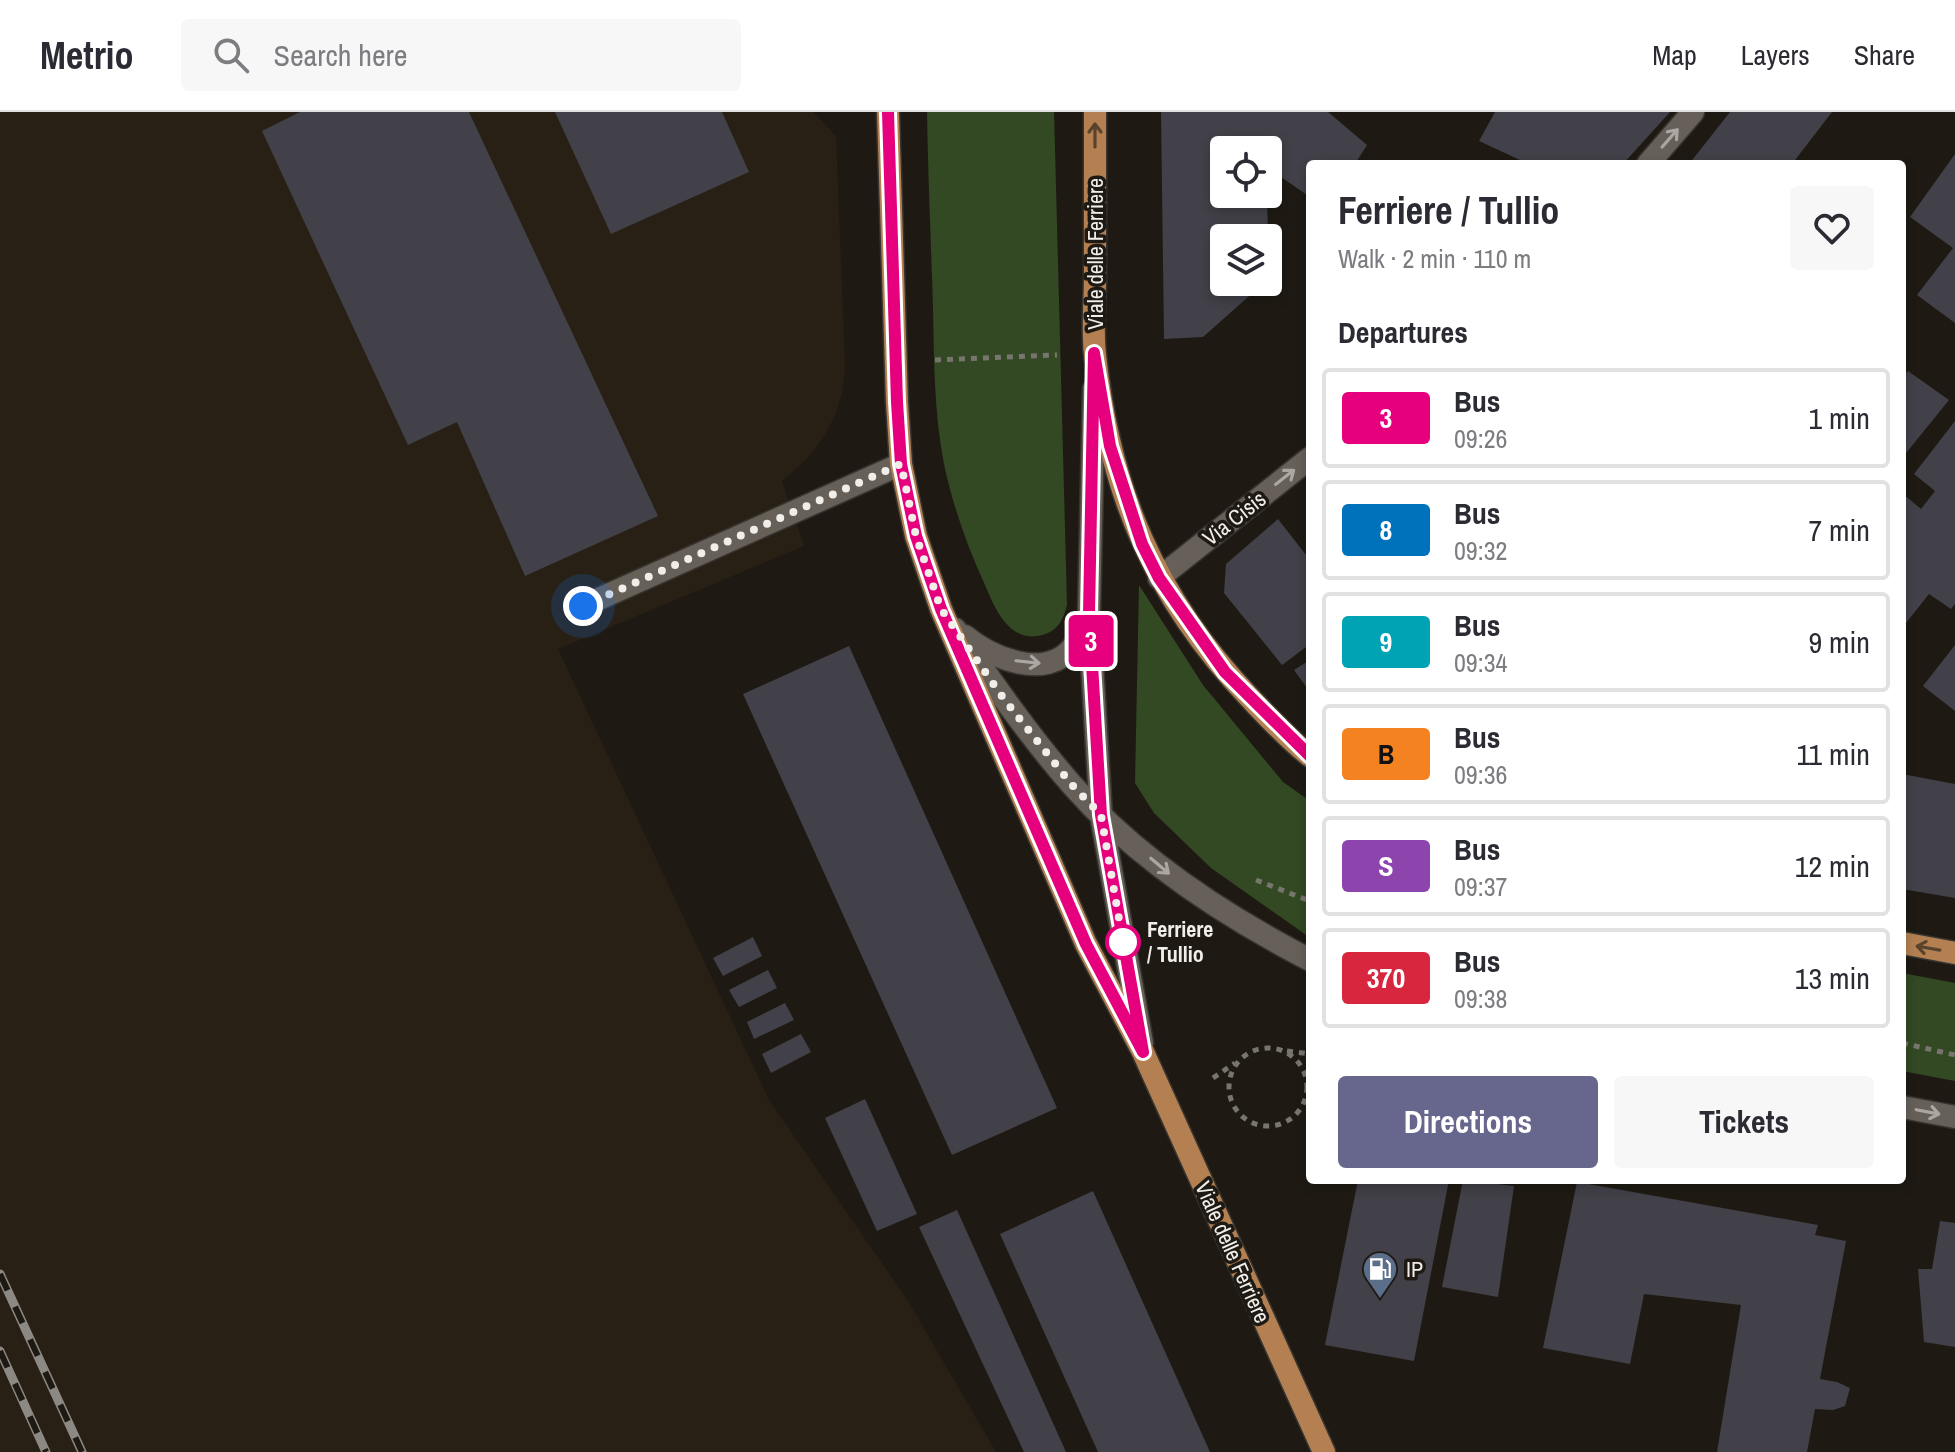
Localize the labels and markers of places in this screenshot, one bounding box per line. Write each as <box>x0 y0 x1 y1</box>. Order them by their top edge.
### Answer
place label: Ferriere / Tullio <box>1147 914 1213 969</box>
marker: Ferriere / Tullio <box>1106 925 1140 959</box>
fuel station icon: IP <box>1361 1250 1399 1300</box>
place label: IP <box>1406 1254 1423 1284</box>

